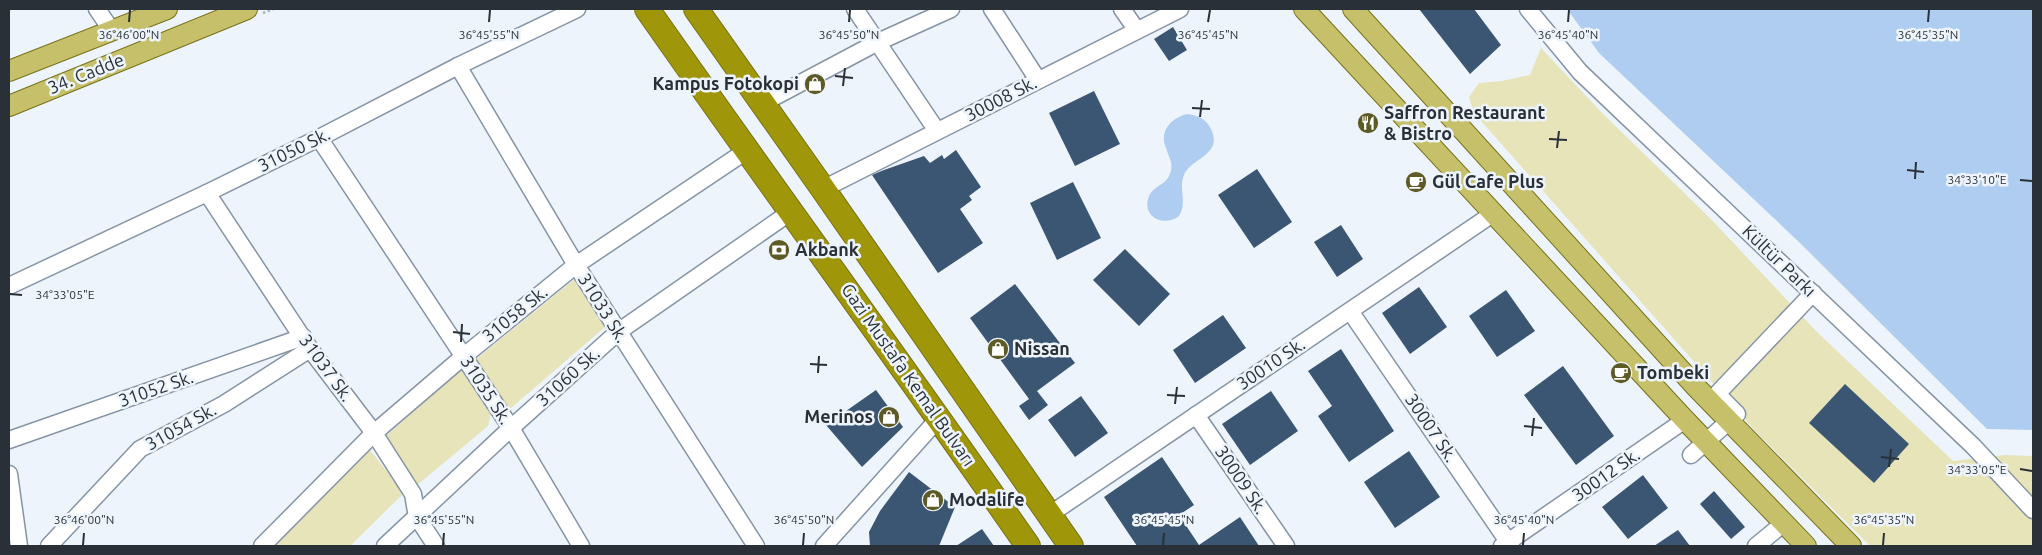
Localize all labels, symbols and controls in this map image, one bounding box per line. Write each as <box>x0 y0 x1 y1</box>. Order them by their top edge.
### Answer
text: 36°46'00"N <box>99 28 159 41</box>
text: 36°45'55"N <box>459 28 519 41</box>
text: 36°45'50"N <box>819 28 879 41</box>
text: 36°45'45"N <box>1178 28 1238 41</box>
text: 36°45'40"N <box>1538 28 1598 41</box>
text: 36°45'35"N <box>1898 28 1958 41</box>
street label: 34. Cadde <box>45 49 127 97</box>
shop icon: Kampus Fotokopi <box>803 72 827 96</box>
street label: 30008 Sk. <box>961 72 1040 125</box>
place label: Kampus Fotokopi <box>653 73 799 93</box>
place label: Saffron Restaurant & Bistro <box>1384 102 1546 143</box>
restaurant icon: Saffron Restaurant & Bistro <box>1356 111 1380 135</box>
street label: 31050 Sk. <box>254 123 333 175</box>
cafe icon: Gül Cafe Plus <box>1404 170 1428 194</box>
place label: Gül Cafe Plus <box>1432 171 1544 191</box>
text: 34°33'10"E <box>1948 173 2007 186</box>
street label: Kültür Parkı <box>1739 220 1821 300</box>
bank icon: Akbank <box>767 238 791 262</box>
place label: Akbank <box>795 239 859 259</box>
street label: 31033 Sk. <box>575 269 633 346</box>
street label: Gazi Mustafa Kemal Bulvarı <box>838 279 980 469</box>
street label: 31058 Sk. <box>478 281 551 345</box>
text: 34°33'05"E <box>36 288 95 301</box>
street label: 31037 Sk. <box>296 330 358 405</box>
street label: 30010 Sk. <box>1233 333 1308 393</box>
shop icon: Nissan <box>986 337 1010 361</box>
place label: Nissan <box>1014 338 1070 358</box>
street label: 31060 Sk. <box>532 343 603 410</box>
street label: 31035 Sk. <box>457 351 516 428</box>
cafe icon: Tombeki <box>1609 361 1633 385</box>
place label: Tombeki <box>1637 362 1709 382</box>
street label: 31052 Sk. <box>116 366 196 410</box>
street label: 30007 Sk. <box>1402 390 1462 465</box>
street label: 31054 Sk. <box>142 399 219 454</box>
shop icon: Merinos <box>877 405 901 429</box>
place label: Merinos <box>804 406 873 426</box>
street label: 30009 Sk. <box>1212 442 1272 517</box>
street label: 30012 Sk. <box>1568 444 1643 505</box>
text: 34°33'05"E <box>1948 463 2007 476</box>
shop icon: Modalife <box>921 488 945 512</box>
place label: Modalife <box>949 489 1025 509</box>
text: 36°46'00"N <box>54 513 114 526</box>
text: 36°45'55"N <box>414 513 474 526</box>
text: 36°45'50"N <box>774 513 834 526</box>
text: 36°45'45"N <box>1134 513 1194 526</box>
text: 36°45'40"N <box>1494 513 1554 526</box>
text: 36°45'35"N <box>1854 513 1914 526</box>

